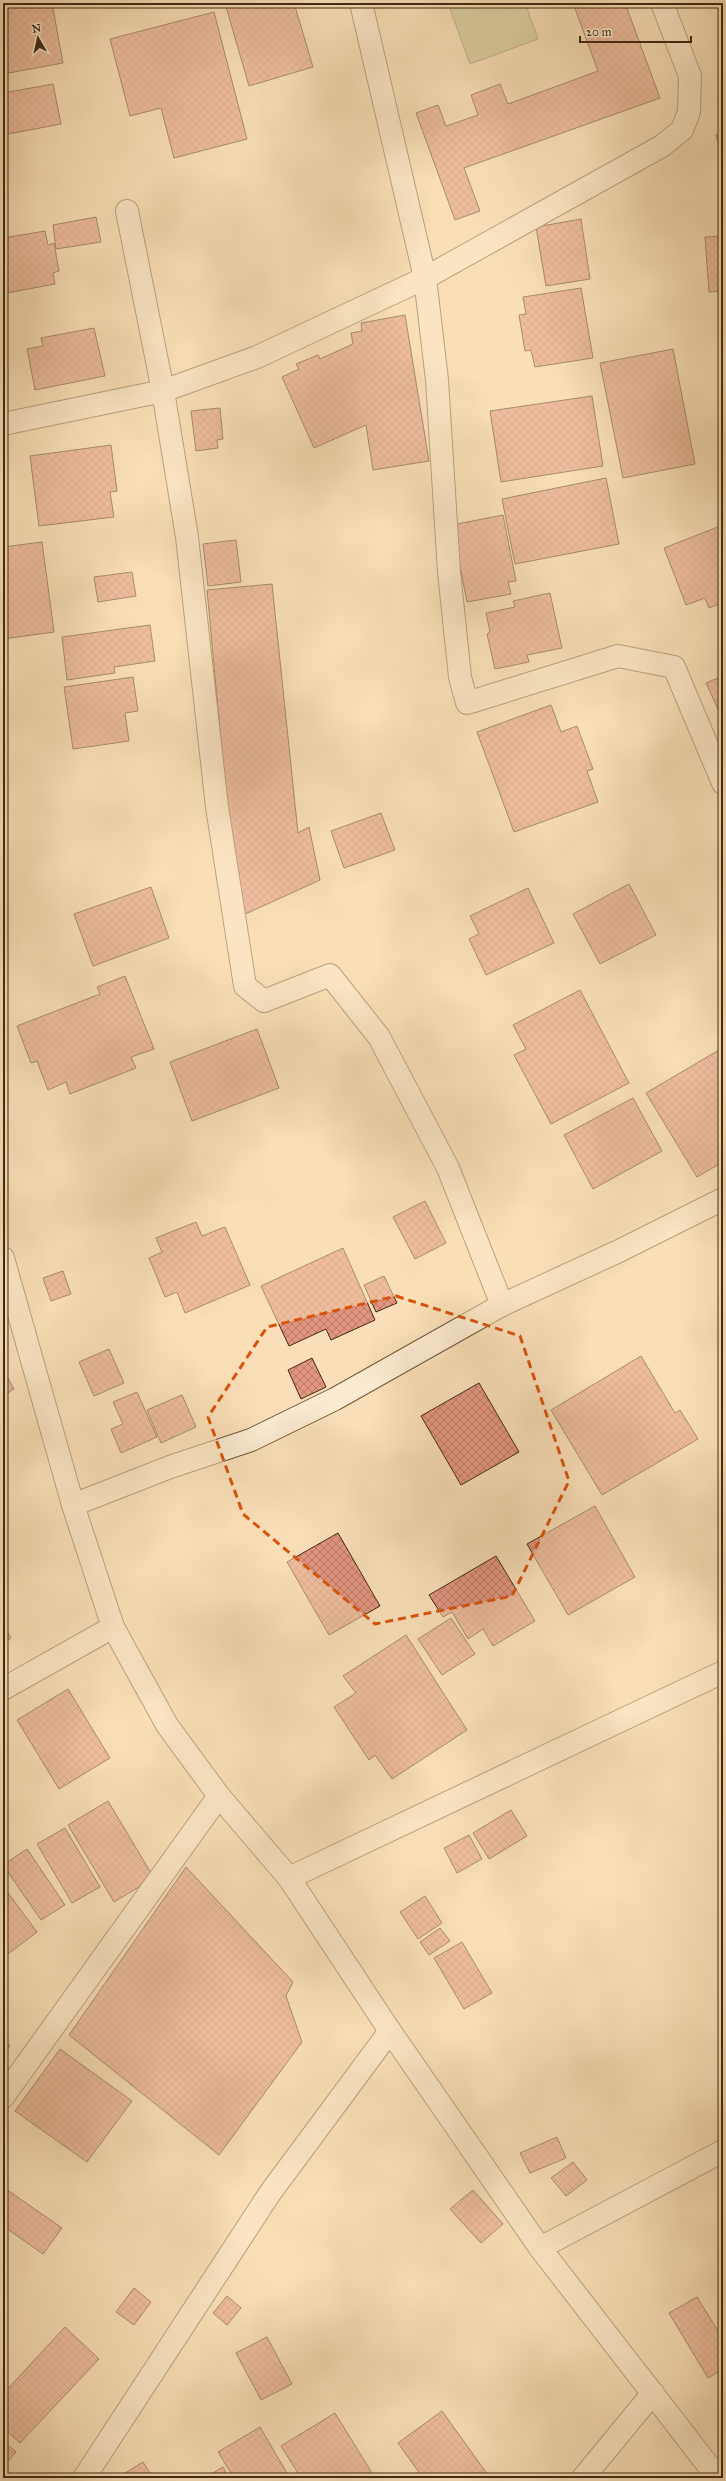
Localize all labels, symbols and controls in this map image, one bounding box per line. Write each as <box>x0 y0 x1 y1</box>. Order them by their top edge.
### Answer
north arrow <box>18 18 58 58</box>
scale bar <box>580 18 691 44</box>
text: N <box>31 21 43 36</box>
text: 20 m <box>586 25 612 39</box>

